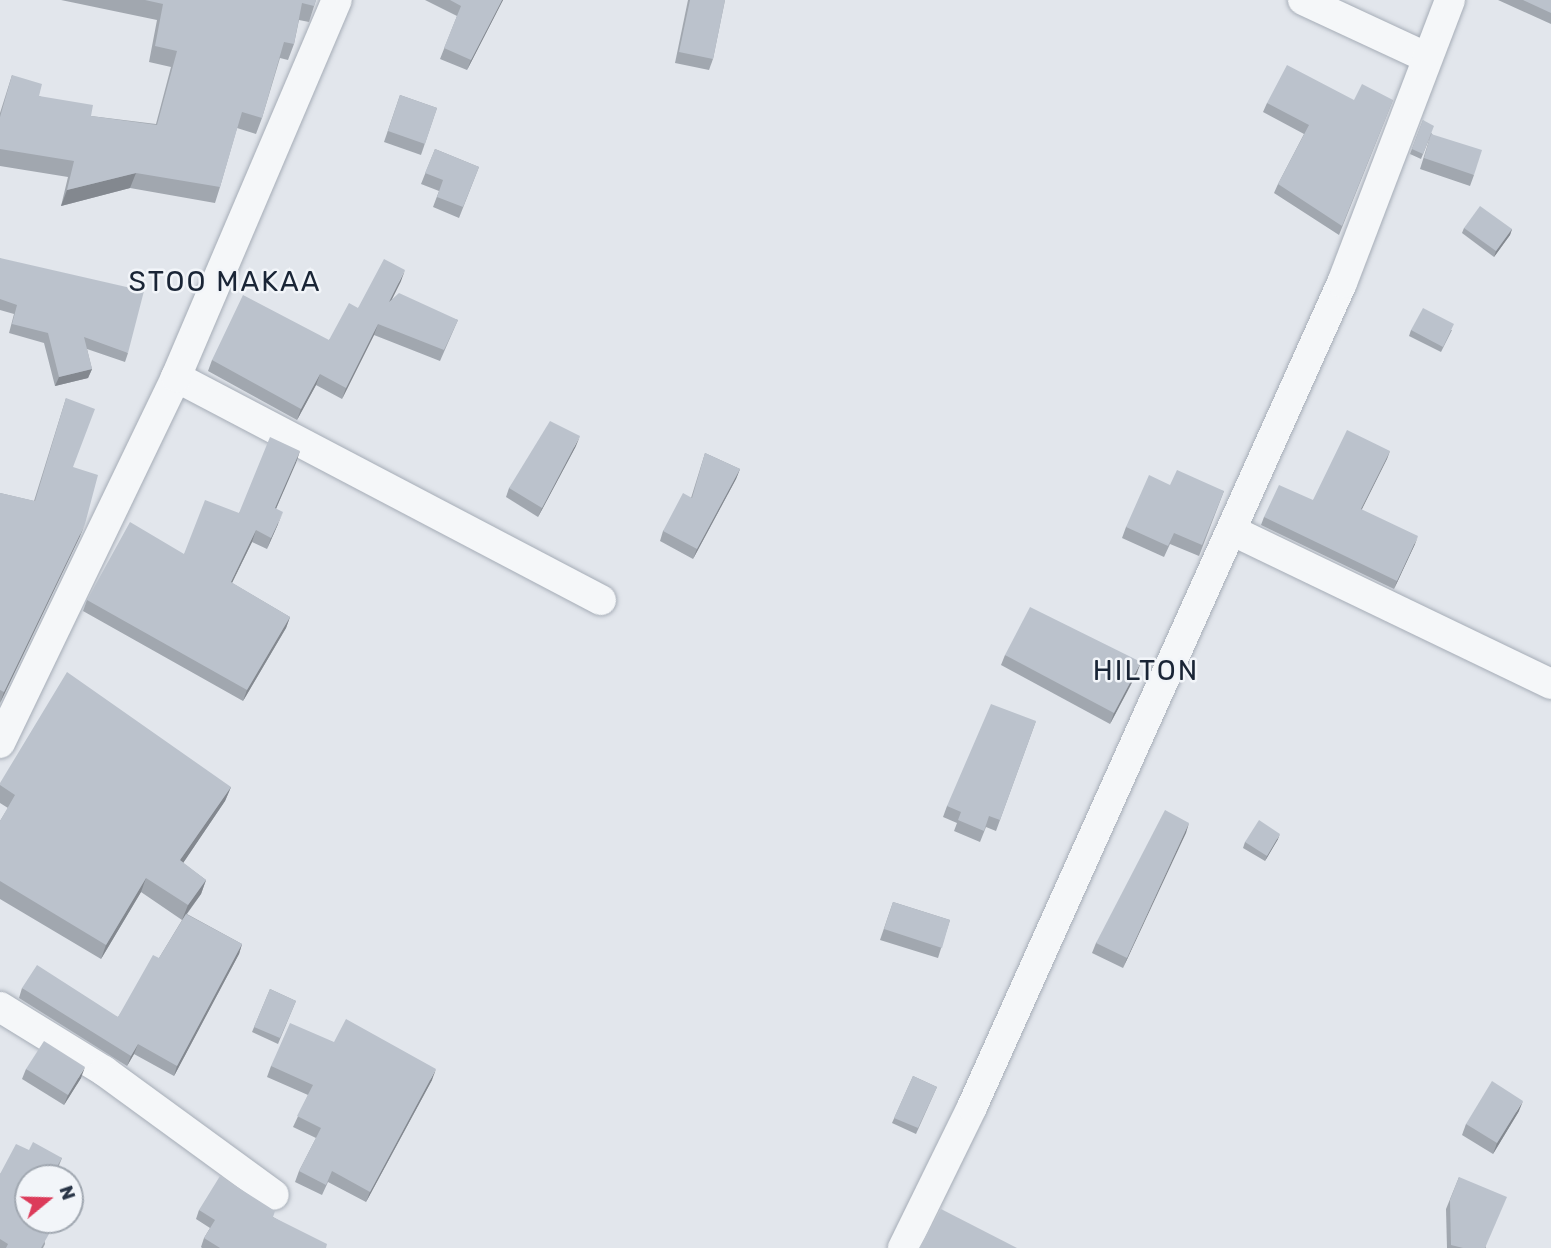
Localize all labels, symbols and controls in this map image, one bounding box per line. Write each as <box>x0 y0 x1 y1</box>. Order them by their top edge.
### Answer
district label: STOO MAKAA <box>130 265 320 299</box>
district label: HILTON <box>1094 654 1198 688</box>
north arrow <box>14 1164 84 1234</box>
text: N <box>54 1182 81 1203</box>

